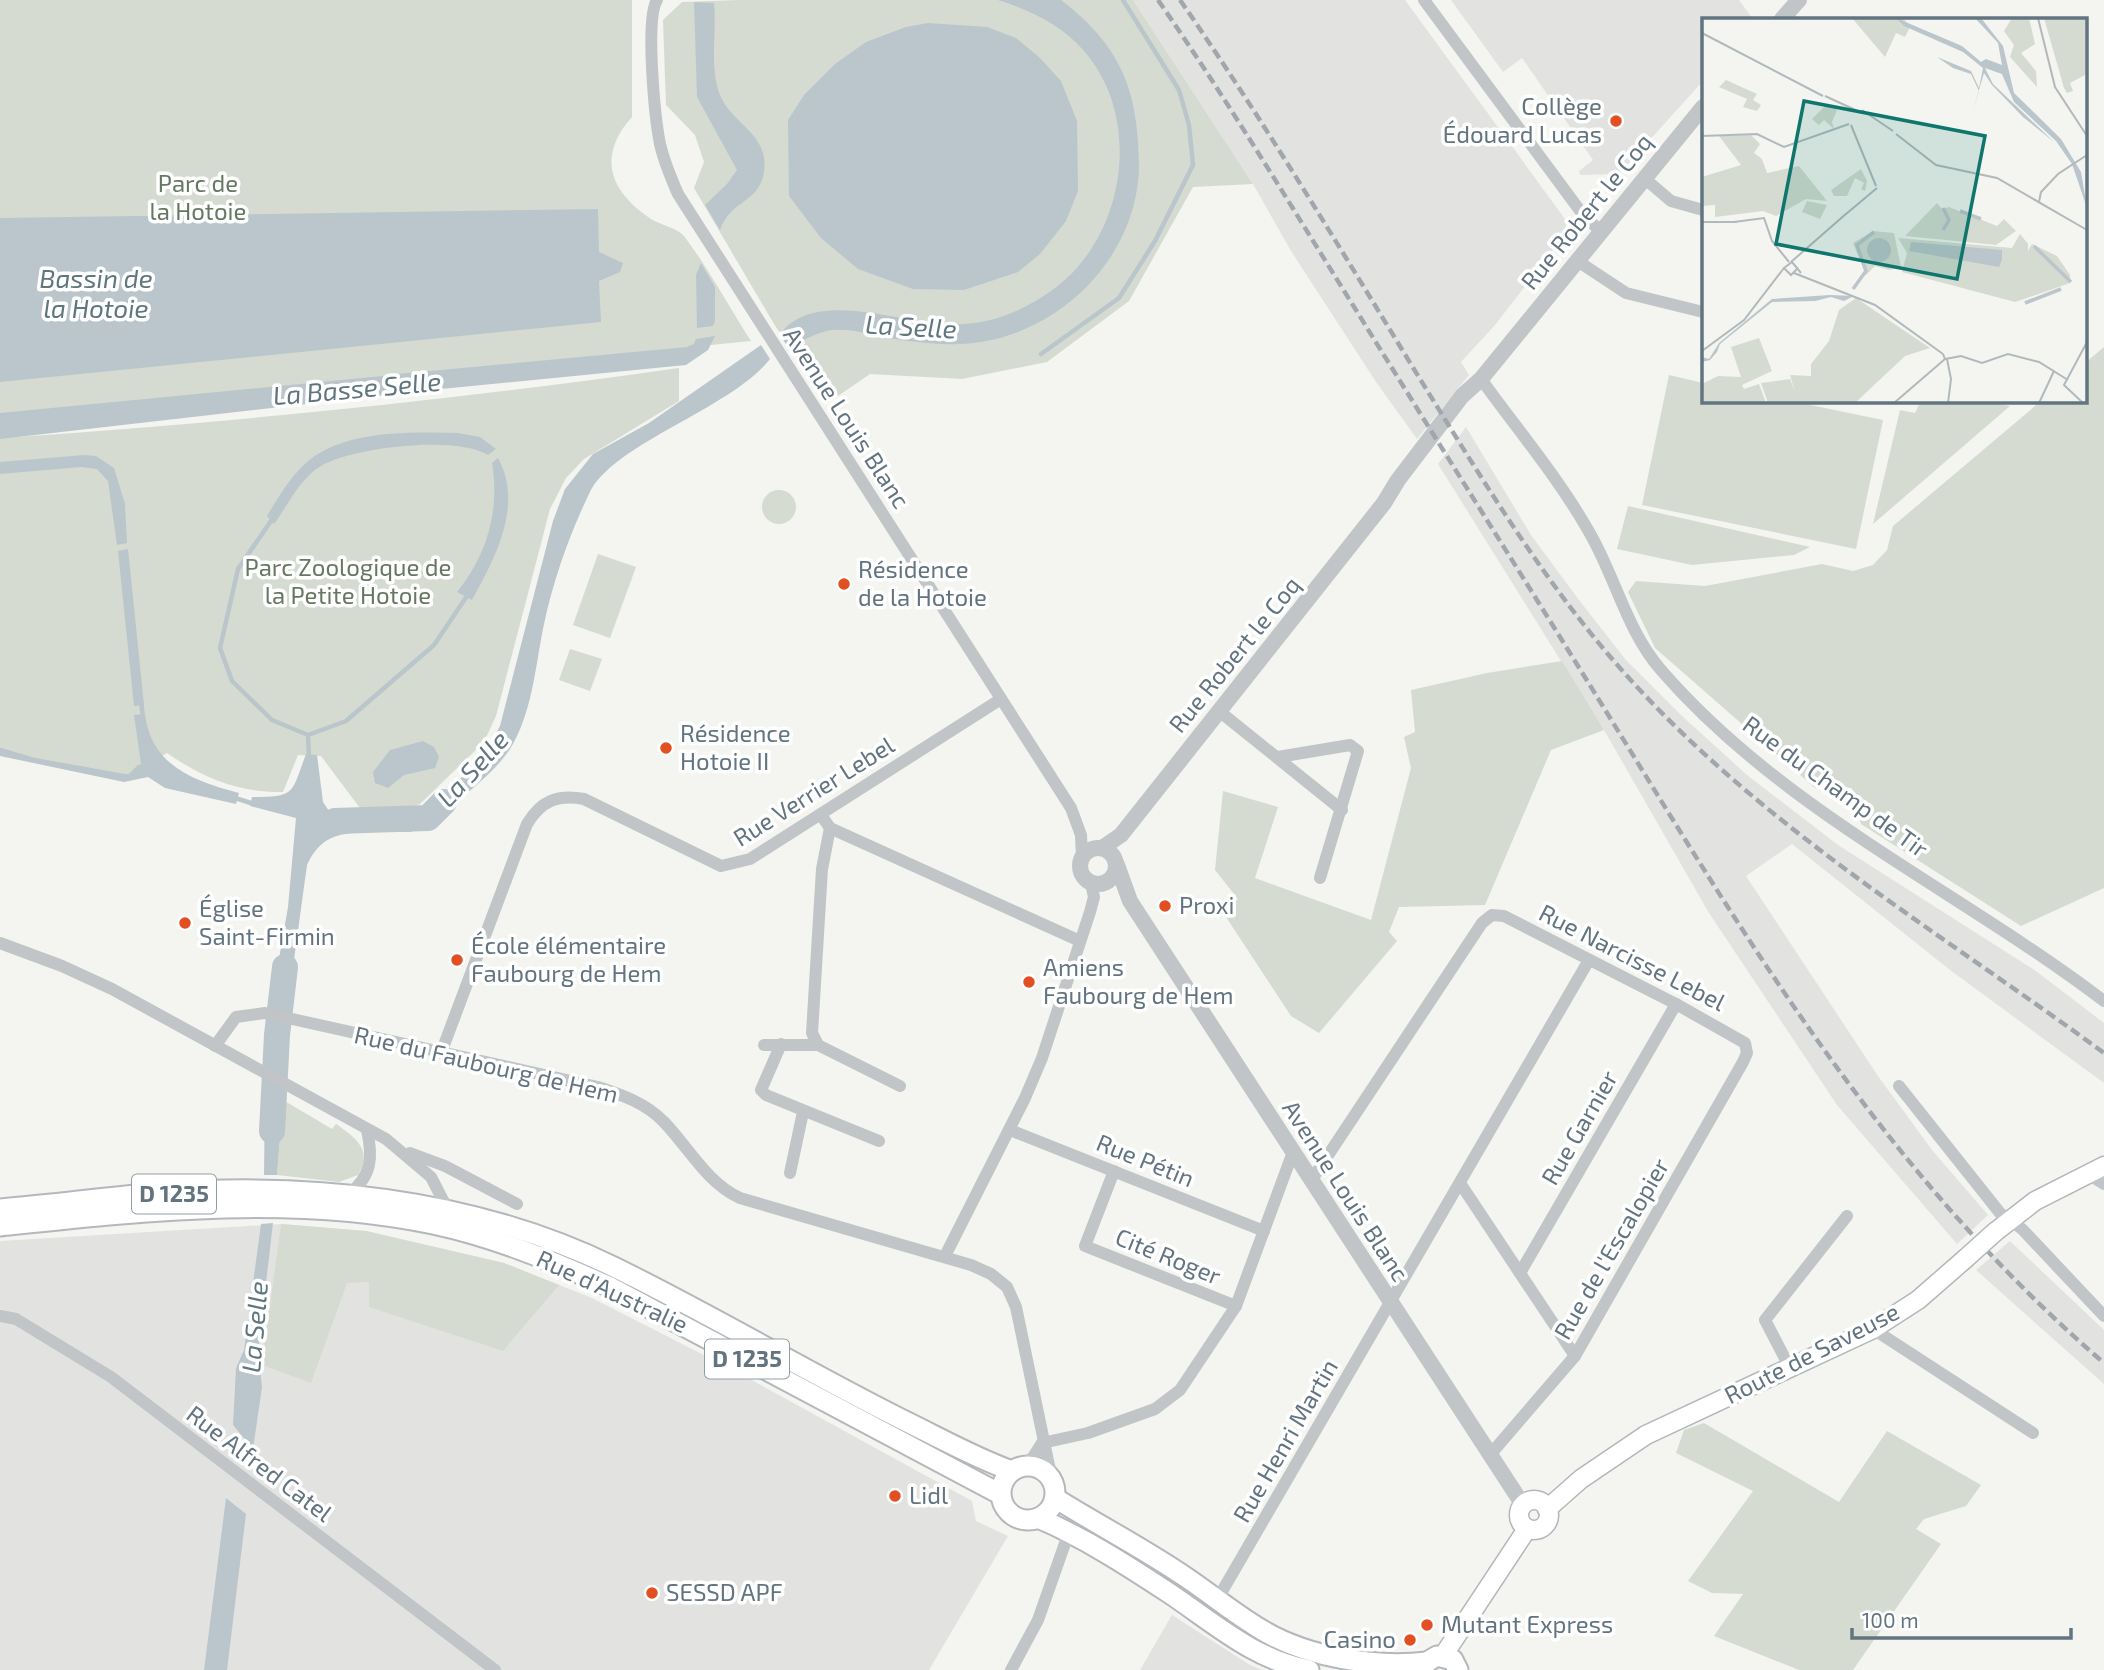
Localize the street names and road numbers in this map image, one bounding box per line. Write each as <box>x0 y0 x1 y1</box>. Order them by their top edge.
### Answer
street label: Rue Robert le Coq <box>1514 127 1658 295</box>
street label: Avenue Louis Blanc <box>778 321 917 513</box>
street label: Rue Robert le Coq <box>1162 570 1306 738</box>
street label: Rue du Champ de Tir <box>1738 709 1934 863</box>
street label: Rue Verrier Lebel <box>727 730 899 852</box>
street label: Rue Narcisse Lebel <box>1535 897 1731 1016</box>
street label: Rue du Faubourg de Hem <box>352 1019 621 1108</box>
street label: Rue Garnier <box>1534 1065 1623 1190</box>
street label: Avenue Louis Blanc <box>1277 1094 1416 1286</box>
street label: Rue Pétin <box>1093 1127 1199 1192</box>
street label: Rue de l'Escalopier <box>1547 1152 1674 1344</box>
road number: D 1235 <box>132 1175 216 1214</box>
street label: Cité Roger <box>1112 1221 1226 1290</box>
street label: Rue d'Australie <box>532 1243 693 1338</box>
street label: Route de Saveuse <box>1719 1296 1904 1409</box>
road number: D 1235 <box>705 1340 789 1378</box>
street label: Rue Henri Martin <box>1226 1354 1343 1527</box>
street label: Rue Alfred Catel <box>181 1399 338 1527</box>

